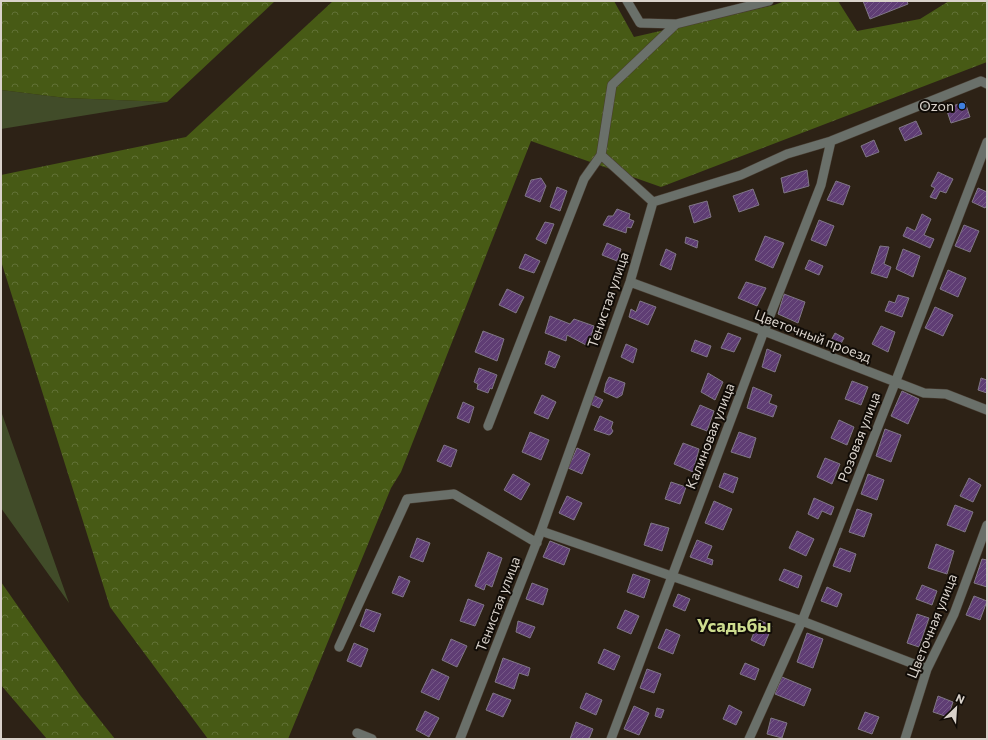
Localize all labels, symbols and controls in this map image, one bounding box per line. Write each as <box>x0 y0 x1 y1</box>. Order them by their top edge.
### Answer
place label: Ozon <box>919 97 954 114</box>
marker: Ozon <box>957 101 967 111</box>
street label: Тенистая улица <box>583 250 632 350</box>
street label: Цветочный проезд <box>752 305 874 366</box>
street label: Калиновая улица <box>682 380 738 491</box>
street label: Розовая улица <box>834 389 884 484</box>
street label: Тенистая улица <box>472 554 523 654</box>
street label: Цветочная улица <box>903 571 960 681</box>
district label: Усадьбы <box>697 614 771 636</box>
north arrow <box>936 688 976 728</box>
text: N <box>954 691 967 706</box>

